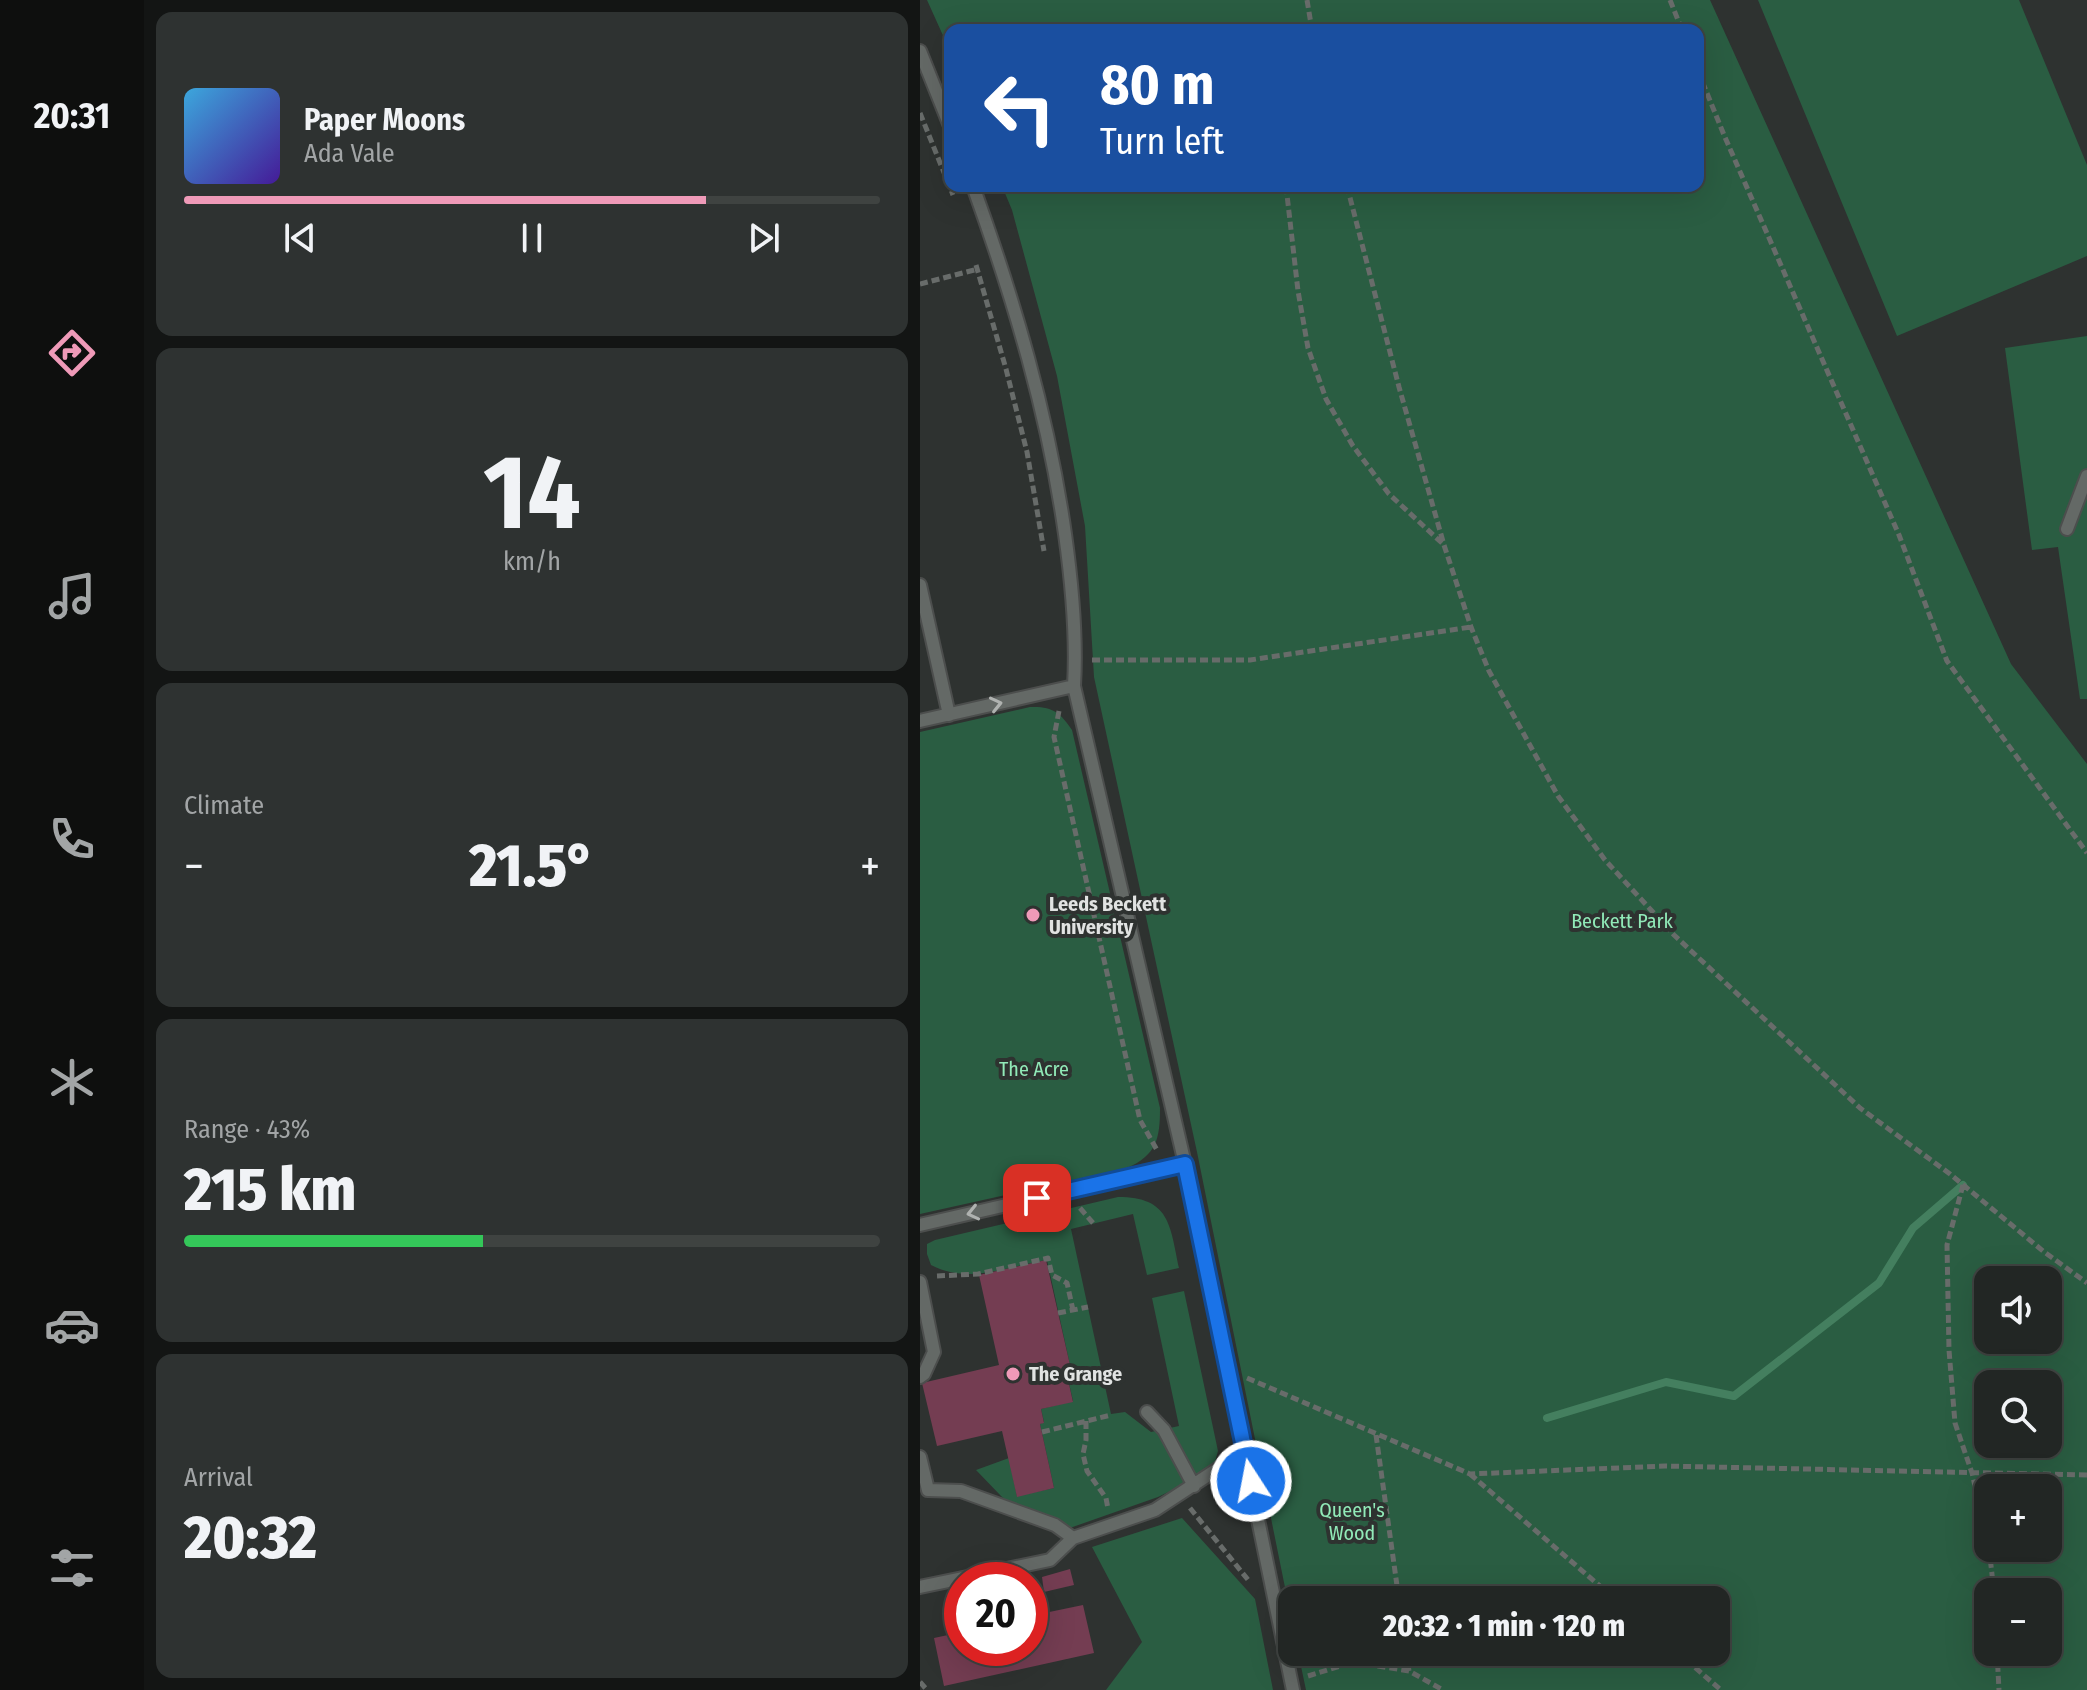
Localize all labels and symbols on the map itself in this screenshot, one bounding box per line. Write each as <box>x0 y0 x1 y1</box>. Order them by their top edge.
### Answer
one-way arrow <box>989 696 1003 713</box>
place label: Leeds Beckett University <box>1049 892 1167 939</box>
marker: Leeds Beckett University <box>1024 906 1042 924</box>
park label: Beckett Park <box>1571 909 1674 933</box>
park label: The Acre <box>999 1057 1069 1081</box>
pin <box>1003 1164 1071 1232</box>
one-way arrow <box>967 1204 980 1221</box>
place label: The Grange <box>1029 1362 1122 1386</box>
marker: The Grange <box>1004 1365 1022 1383</box>
position arrow <box>1209 1439 1293 1523</box>
park label: Queen's Wood <box>1319 1498 1385 1545</box>
speed limit sign: 20 <box>944 1562 1048 1666</box>

